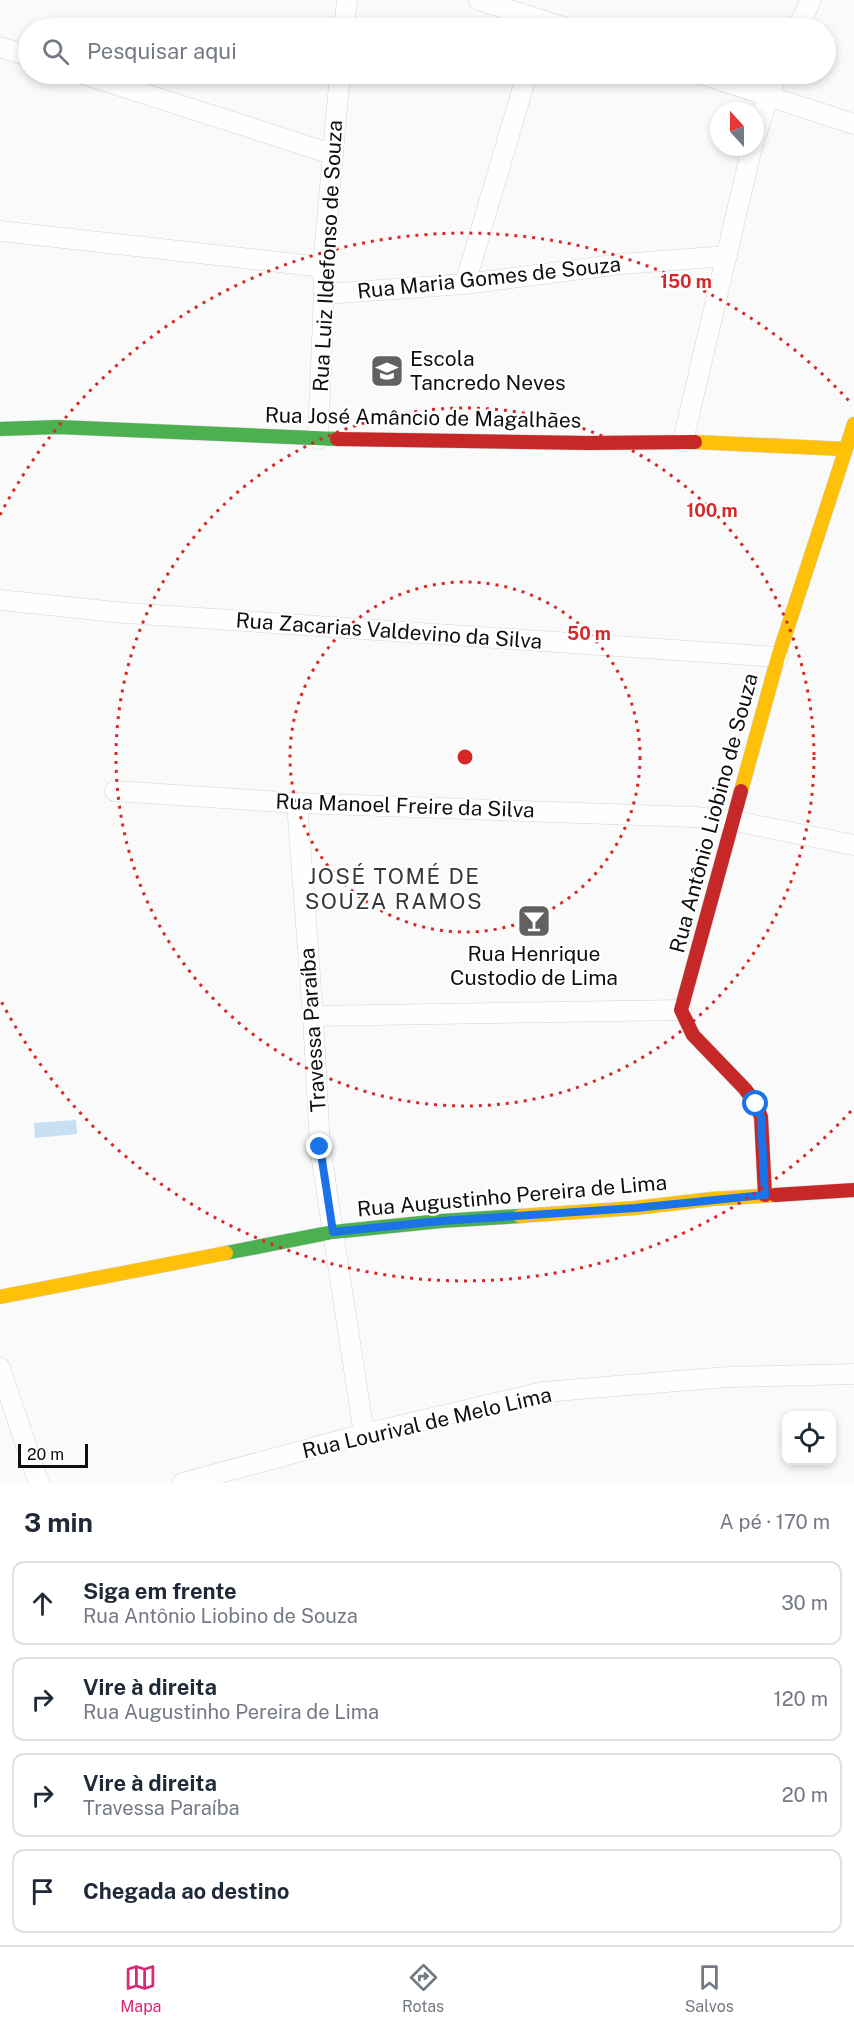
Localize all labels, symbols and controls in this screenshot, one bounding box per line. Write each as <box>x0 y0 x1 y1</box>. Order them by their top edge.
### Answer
search box <box>18 18 836 84</box>
icon: search <box>39 35 72 68</box>
text: Pesquisar aqui <box>87 38 237 64</box>
north arrow <box>710 102 764 156</box>
street label: Rua Luiz Ildefonso de Souza <box>308 119 347 393</box>
street label: Rua Maria Gomes de Souza <box>356 251 622 304</box>
text: 150 m <box>660 271 712 292</box>
place label: Escola Tancredo Neves <box>410 346 566 395</box>
school or university icon: Escola Tancredo Neves <box>369 353 405 389</box>
street label: Rua José Amâncio de Magalhães <box>265 402 581 433</box>
text: 100 m <box>686 500 738 521</box>
street label: Rua Zacarias Valdevino da Silva <box>235 607 543 654</box>
text: 50 m <box>567 623 611 644</box>
street label: Rua Antônio Liobino de Souza <box>664 670 763 955</box>
centre of rings <box>455 747 475 767</box>
street label: Rua Manoel Freire da Silva <box>275 788 535 823</box>
district label: JOSÉ TOMÉ DE SOUZA RAMOS <box>305 863 483 914</box>
bar icon: Rua Henrique Custodio de Lima <box>516 903 552 939</box>
place label: Rua Henrique Custodio de Lima <box>450 941 618 990</box>
street label: Travessa Paraíba <box>294 947 331 1113</box>
route start <box>742 1090 768 1116</box>
route end <box>306 1133 332 1159</box>
street label: Rua Augustinho Pereira de Lima <box>356 1169 668 1222</box>
street label: Rua Lourival de Melo Lima <box>300 1382 554 1463</box>
map controls <box>782 1411 836 1465</box>
button: locate <box>782 1411 836 1465</box>
scale bar <box>18 1441 88 1468</box>
text: 20 m <box>27 1445 64 1464</box>
text: 3 min <box>24 1507 93 1538</box>
text: A pé · 170 m <box>719 1510 830 1534</box>
text: Siga em frente <box>83 1578 237 1604</box>
icon: ahead <box>26 1587 59 1620</box>
text: 30 m <box>781 1591 828 1615</box>
text: Rua Antônio Liobino de Souza <box>83 1604 358 1628</box>
text: Vire à direita <box>83 1674 217 1700</box>
icon: right <box>26 1683 59 1716</box>
text: 120 m <box>774 1687 828 1711</box>
text: Rua Augustinho Pereira de Lima <box>83 1700 379 1724</box>
text: Vire à direita <box>83 1770 217 1796</box>
icon: right <box>26 1779 59 1812</box>
text: 20 m <box>782 1783 828 1807</box>
text: Travessa Paraíba <box>83 1796 240 1820</box>
icon: arrive <box>26 1875 59 1908</box>
text: Chegada ao destino <box>83 1878 289 1904</box>
tab: Mapa <box>120 1961 161 2016</box>
tab: Rotas <box>402 1961 444 2016</box>
tab: Salvos <box>685 1961 734 2016</box>

